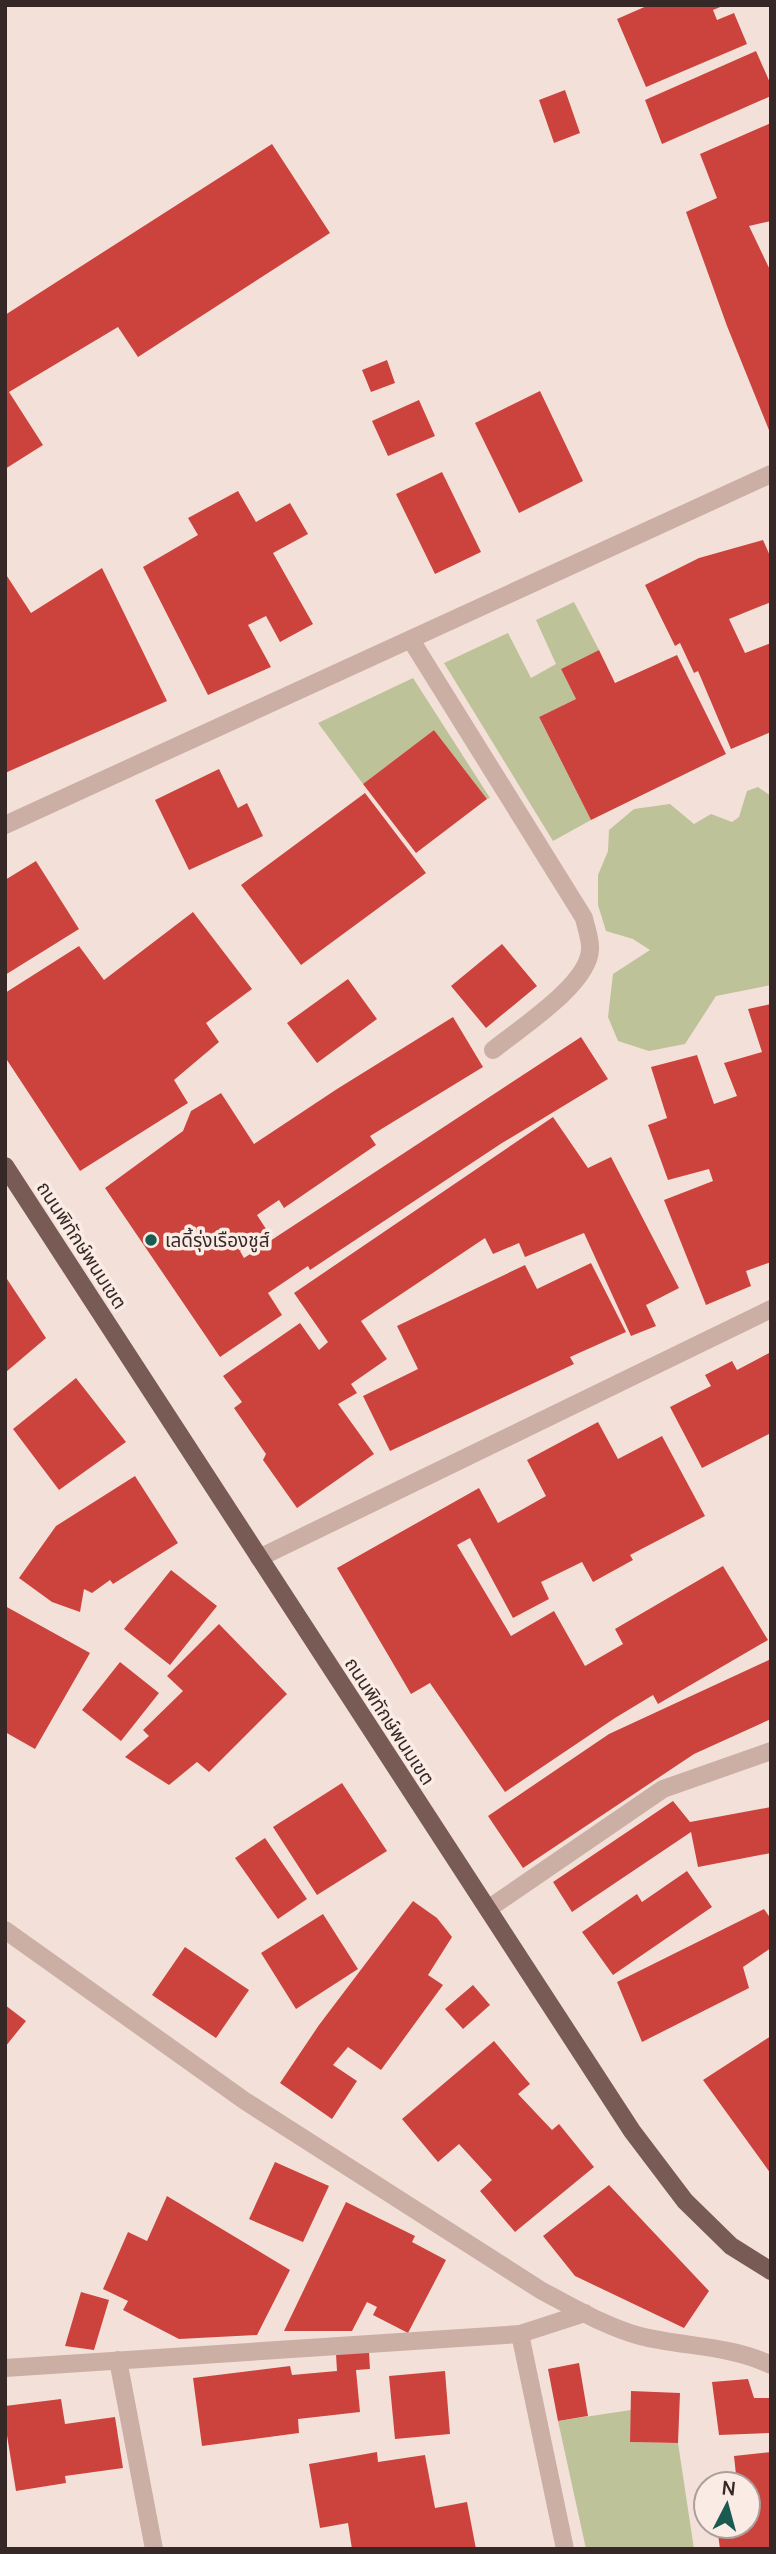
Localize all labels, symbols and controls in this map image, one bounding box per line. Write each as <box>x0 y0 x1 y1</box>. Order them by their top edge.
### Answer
street label: ถนนพิทักษ์พนมเขต <box>31 1176 133 1314</box>
place label: เลดี้รุ่งเรืองชูส์ <box>165 1227 270 1253</box>
marker: เลดี้รุ่งเรืองชูส์ <box>143 1232 159 1248</box>
street label: ถนนพิทักษ์พนมเขต <box>339 1652 441 1790</box>
north arrow <box>692 2470 762 2540</box>
text: N <box>721 2474 737 2502</box>

